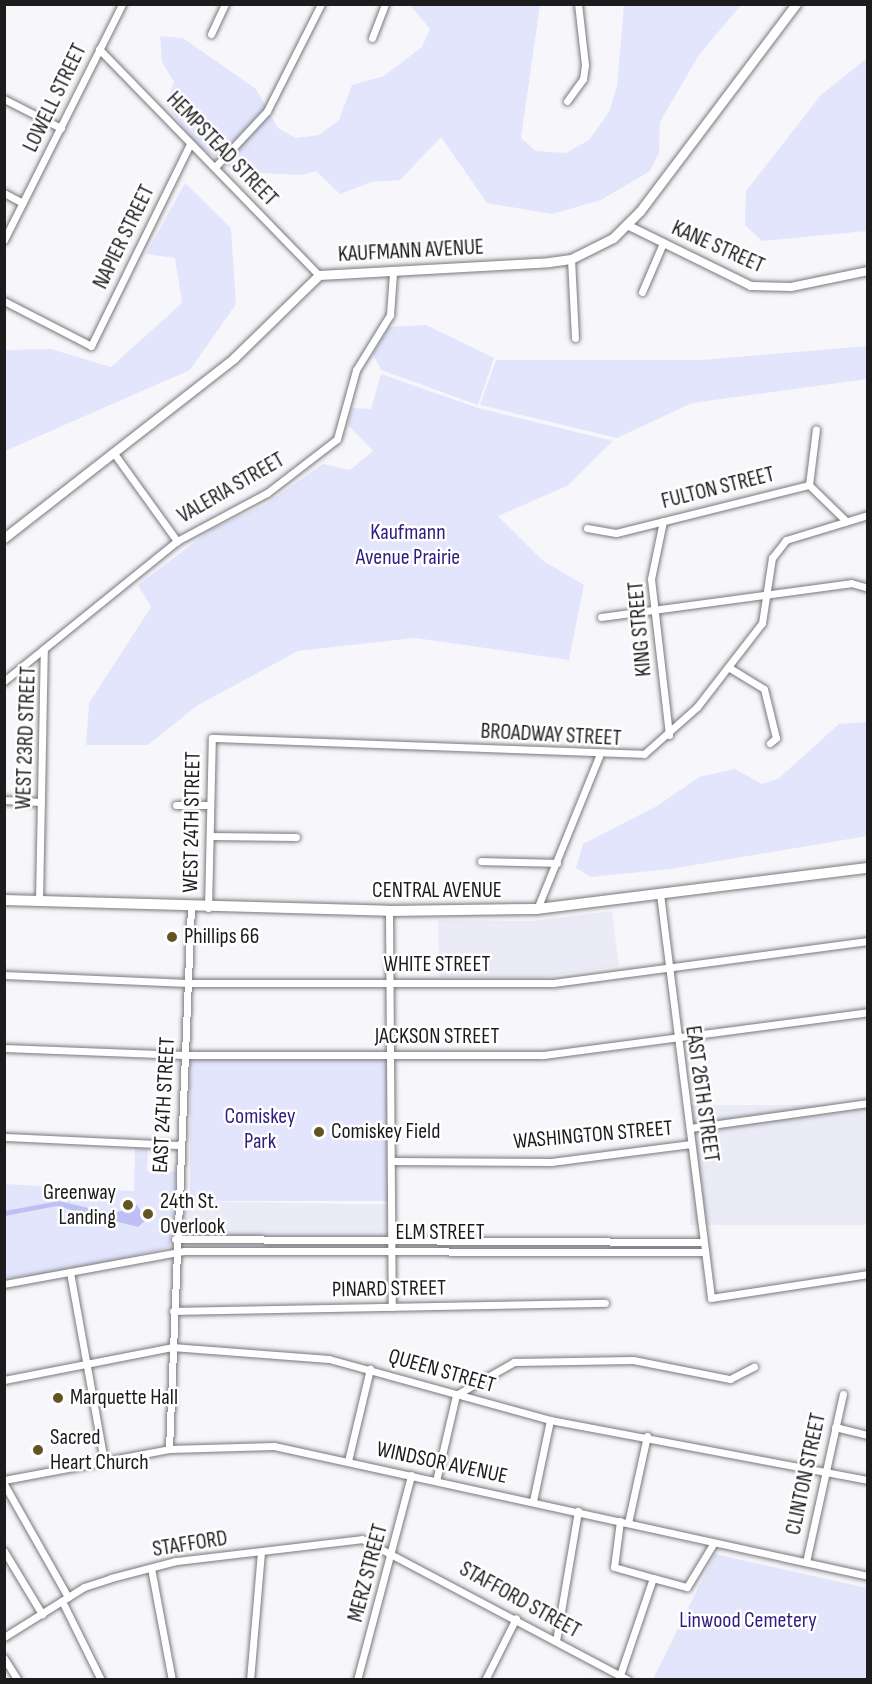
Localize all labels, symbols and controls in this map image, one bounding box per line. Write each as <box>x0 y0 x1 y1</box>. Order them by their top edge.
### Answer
street label: LOWELL STREET <box>17 40 93 156</box>
street label: HEMPSTEAD STREET <box>161 86 283 212</box>
street label: NAPIER STREET <box>87 181 161 293</box>
street label: KANE STREET <box>668 215 768 279</box>
street label: KAUFMANN AVENUE <box>337 234 485 268</box>
street label: VALERIA STREET <box>173 447 289 529</box>
street label: FULTON STREET <box>659 461 777 515</box>
park label: Kaufmann Avenue Prairie <box>356 519 460 570</box>
street label: KING STREET <box>623 580 657 678</box>
street label: WEST 23RD STREET <box>10 666 42 810</box>
street label: BROADWAY STREET <box>480 718 622 752</box>
street label: WEST 24TH STREET <box>178 751 206 893</box>
street label: CENTRAL AVENUE <box>372 878 502 904</box>
place label: Phillips 66 <box>184 924 259 950</box>
marker: Phillips 66 <box>165 930 179 944</box>
street label: WHITE STREET <box>384 952 490 978</box>
street label: JACKSON STREET <box>375 1024 499 1050</box>
street label: EAST 26TH STREET <box>679 1024 725 1164</box>
street label: EAST 24TH STREET <box>147 1036 181 1174</box>
park label: Comiskey Park <box>225 1103 295 1154</box>
street label: WASHINGTON STREET <box>512 1115 674 1155</box>
place label: Comiskey Field <box>331 1119 440 1145</box>
marker: Comiskey Field <box>312 1125 326 1139</box>
place label: Greenway Landing <box>43 1179 116 1230</box>
place label: 24th St. Overlook <box>160 1188 225 1240</box>
marker: Greenway Landing <box>121 1198 135 1212</box>
marker: 24th St. Overlook <box>141 1207 155 1221</box>
street label: ELM STREET <box>395 1220 485 1246</box>
street label: PINARD STREET <box>332 1275 446 1303</box>
street label: QUEEN STREET <box>385 1343 499 1399</box>
place label: Marquette Hall <box>70 1385 178 1411</box>
marker: Marquette Hall <box>51 1391 65 1405</box>
street label: CLINTON STREET <box>780 1411 832 1537</box>
place label: Sacred Heart Church <box>50 1424 149 1476</box>
street label: WINDSOR AVENUE <box>374 1436 510 1490</box>
marker: Sacred Heart Church <box>31 1443 45 1457</box>
street label: MERZ STREET <box>342 1521 394 1625</box>
street label: STAFFORD <box>151 1525 229 1563</box>
street label: STAFFORD STREET <box>455 1556 585 1644</box>
park label: Linwood Cemetery <box>679 1608 817 1634</box>

